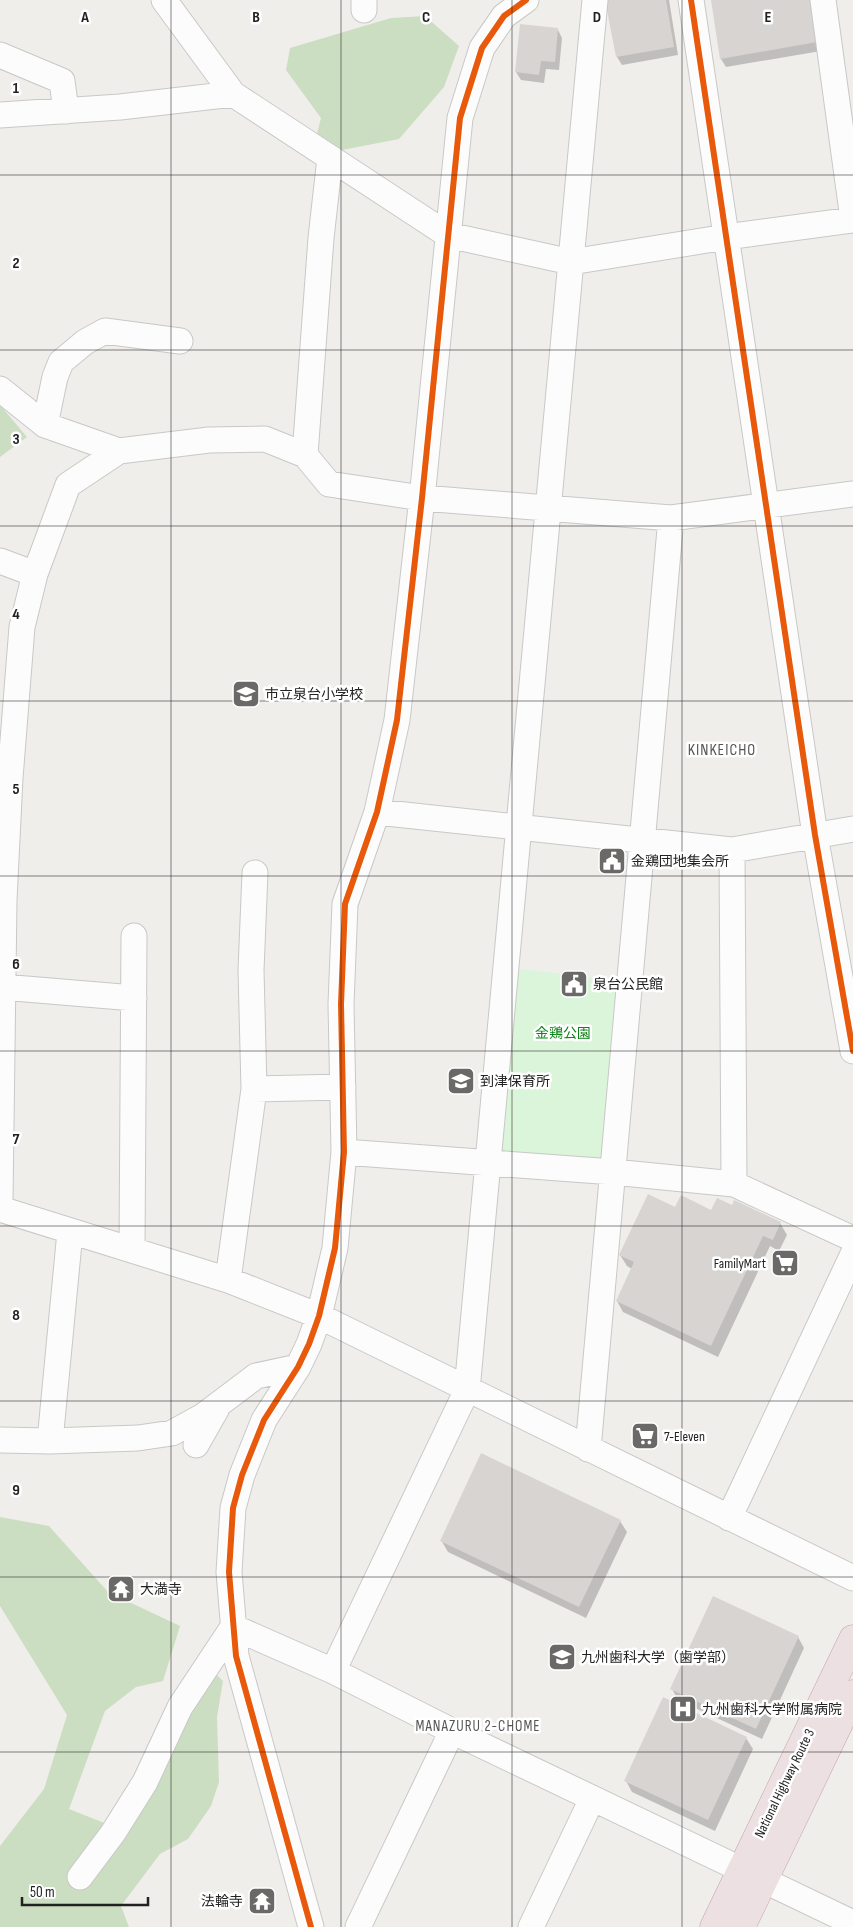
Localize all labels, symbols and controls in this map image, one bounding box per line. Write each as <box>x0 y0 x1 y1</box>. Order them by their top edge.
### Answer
text: A <box>80 8 89 27</box>
text: B <box>252 8 260 27</box>
text: C <box>422 8 430 27</box>
text: D <box>593 8 601 27</box>
text: E <box>765 8 772 27</box>
text: 1 <box>13 79 20 98</box>
text: 2 <box>12 254 20 273</box>
text: 3 <box>12 430 20 449</box>
text: 4 <box>12 605 20 624</box>
school or university icon: 市立泉台小学校 <box>231 679 261 709</box>
place label: 市立泉台小学校 <box>265 686 363 703</box>
district label: KINKEICHO <box>688 741 756 760</box>
text: 5 <box>12 780 20 799</box>
public building icon: 金鶏団地集会所 <box>597 846 627 876</box>
place label: 金鶏団地集会所 <box>631 853 729 870</box>
text: 6 <box>12 955 20 974</box>
public building icon: 泉台公民館 <box>559 969 589 999</box>
place label: 泉台公民館 <box>593 976 663 993</box>
park label: 金鶏公園 <box>535 1025 591 1042</box>
school or university icon: 到津保育所 <box>446 1066 476 1096</box>
place label: 到津保育所 <box>480 1073 550 1090</box>
text: 7 <box>13 1130 20 1149</box>
supermarket icon: FamilyMart <box>770 1248 800 1278</box>
place label: FamilyMart <box>714 1255 766 1272</box>
text: 8 <box>12 1306 20 1325</box>
supermarket icon: 7-Eleven <box>630 1421 660 1451</box>
place label: 7-Eleven <box>664 1428 705 1445</box>
text: 9 <box>12 1481 20 1500</box>
temple icon: 大満寺 <box>106 1574 136 1604</box>
place label: 大満寺 <box>140 1581 182 1598</box>
school or university icon: 九州歯科大学（歯学部） <box>547 1642 577 1672</box>
place label: 九州歯科大学（歯学部） <box>581 1649 735 1666</box>
hospital icon: 九州歯科大学附属病院 <box>668 1694 698 1724</box>
place label: 九州歯科大学附属病院 <box>702 1701 842 1718</box>
district label: MANAZURU 2-CHOME <box>416 1717 541 1736</box>
street label: National Highway Route 3 <box>751 1726 818 1840</box>
scale bar <box>22 1874 149 1906</box>
text: 50 m <box>30 1883 55 1902</box>
temple icon: 法輪寺 <box>247 1886 277 1916</box>
place label: 法輪寺 <box>201 1893 243 1910</box>

